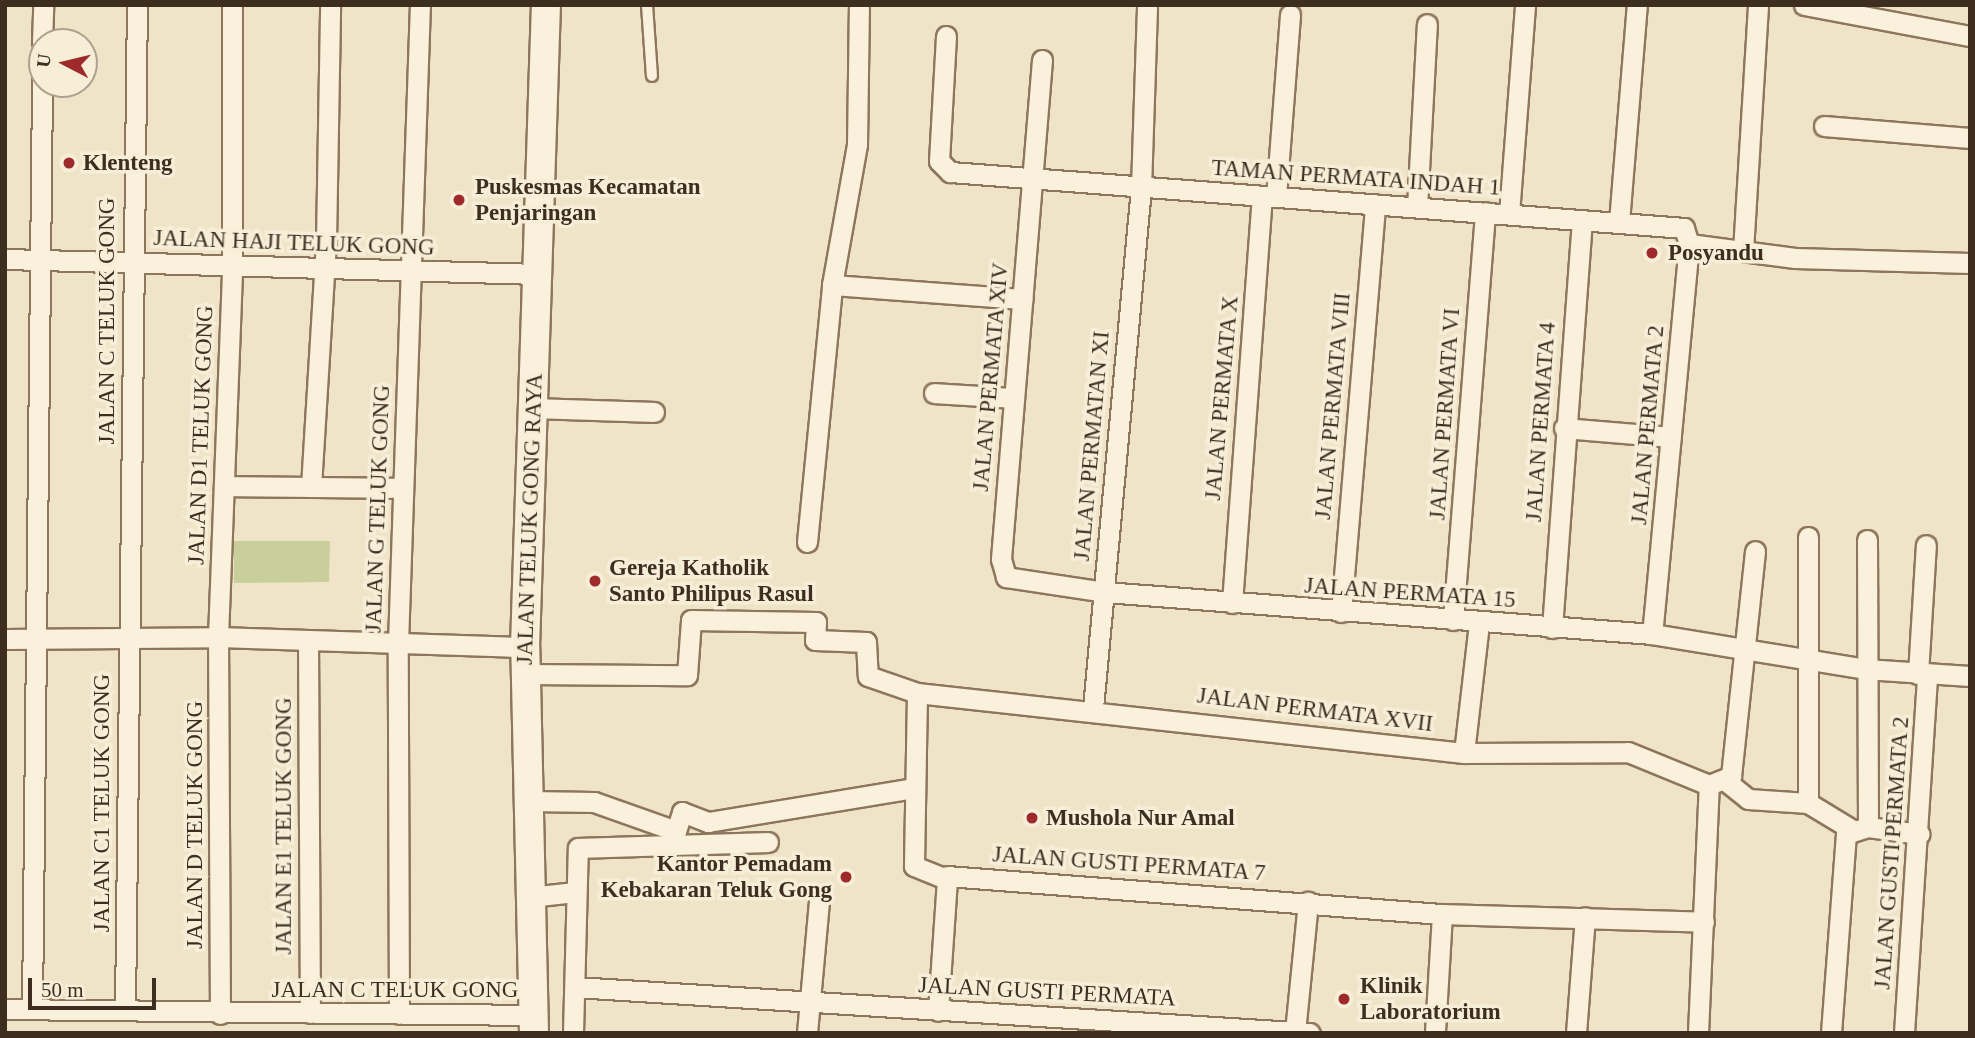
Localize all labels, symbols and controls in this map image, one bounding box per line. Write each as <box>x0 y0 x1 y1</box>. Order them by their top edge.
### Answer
north arrow <box>28 28 98 98</box>
text: U <box>32 53 55 69</box>
place label: Klenteng <box>83 149 172 177</box>
street label: TAMAN PERMATA INDAH 1 <box>1210 154 1502 202</box>
marker: Klenteng <box>61 155 77 171</box>
place label: Puskesmas Kecamatan Penjaringan <box>475 173 701 227</box>
marker: Puskesmas Kecamatan Penjaringan <box>449 190 469 210</box>
street label: JALAN C TELUK GONG <box>93 197 121 445</box>
street label: JALAN HAJI TELUK GONG <box>153 224 435 262</box>
place label: Posyandu <box>1668 239 1764 267</box>
marker: Posyandu <box>1642 243 1662 263</box>
street label: JALAN PERMATA XIV <box>967 261 1015 493</box>
street label: JALAN PERMATA VIII <box>1309 291 1357 521</box>
street label: JALAN PERMATA X <box>1199 294 1245 502</box>
street label: JALAN D1 TELUK GONG <box>183 305 219 565</box>
street label: JALAN PERMATA VI <box>1424 306 1466 522</box>
street label: JALAN PERMATA 4 <box>1520 321 1562 523</box>
street label: JALAN PERMATA 2 <box>1625 324 1671 526</box>
street label: JALAN PERMATAN XI <box>1068 330 1116 562</box>
street label: JALAN TELUK GONG RAYA <box>511 372 549 666</box>
street label: JALAN G TELUK GONG <box>360 384 396 634</box>
place label: Gereja Katholik Santo Philipus Rasul <box>609 554 814 608</box>
street label: JALAN PERMATA 15 <box>1303 572 1517 614</box>
marker: Gereja Katholik Santo Philipus Rasul <box>587 573 603 589</box>
street label: JALAN C1 TELUK GONG <box>88 674 116 932</box>
street label: JALAN PERMATA XVII <box>1195 682 1435 738</box>
street label: JALAN E1 TELUK GONG <box>270 697 298 955</box>
street label: JALAN D TELUK GONG <box>181 701 209 949</box>
street label: JALAN GUSTI PERMATA 2 <box>1869 715 1915 991</box>
place label: Mushola Nur Amal <box>1046 804 1236 832</box>
marker: Mushola Nur Amal <box>1024 810 1040 826</box>
street label: JALAN GUSTI PERMATA 7 <box>991 841 1267 887</box>
place label: Kantor Pemadam Kebakaran Teluk Gong <box>600 850 832 904</box>
marker: Kantor Pemadam Kebakaran Teluk Gong <box>838 869 854 885</box>
scale bar <box>32 964 159 1008</box>
street label: JALAN GUSTI PERMATA <box>918 971 1176 1013</box>
place label: Klinik Laboratorium <box>1360 972 1501 1026</box>
street label: JALAN C TELUK GONG <box>271 976 519 1004</box>
text: 50 m <box>41 978 84 1002</box>
marker: Klinik Laboratorium <box>1334 989 1354 1009</box>

